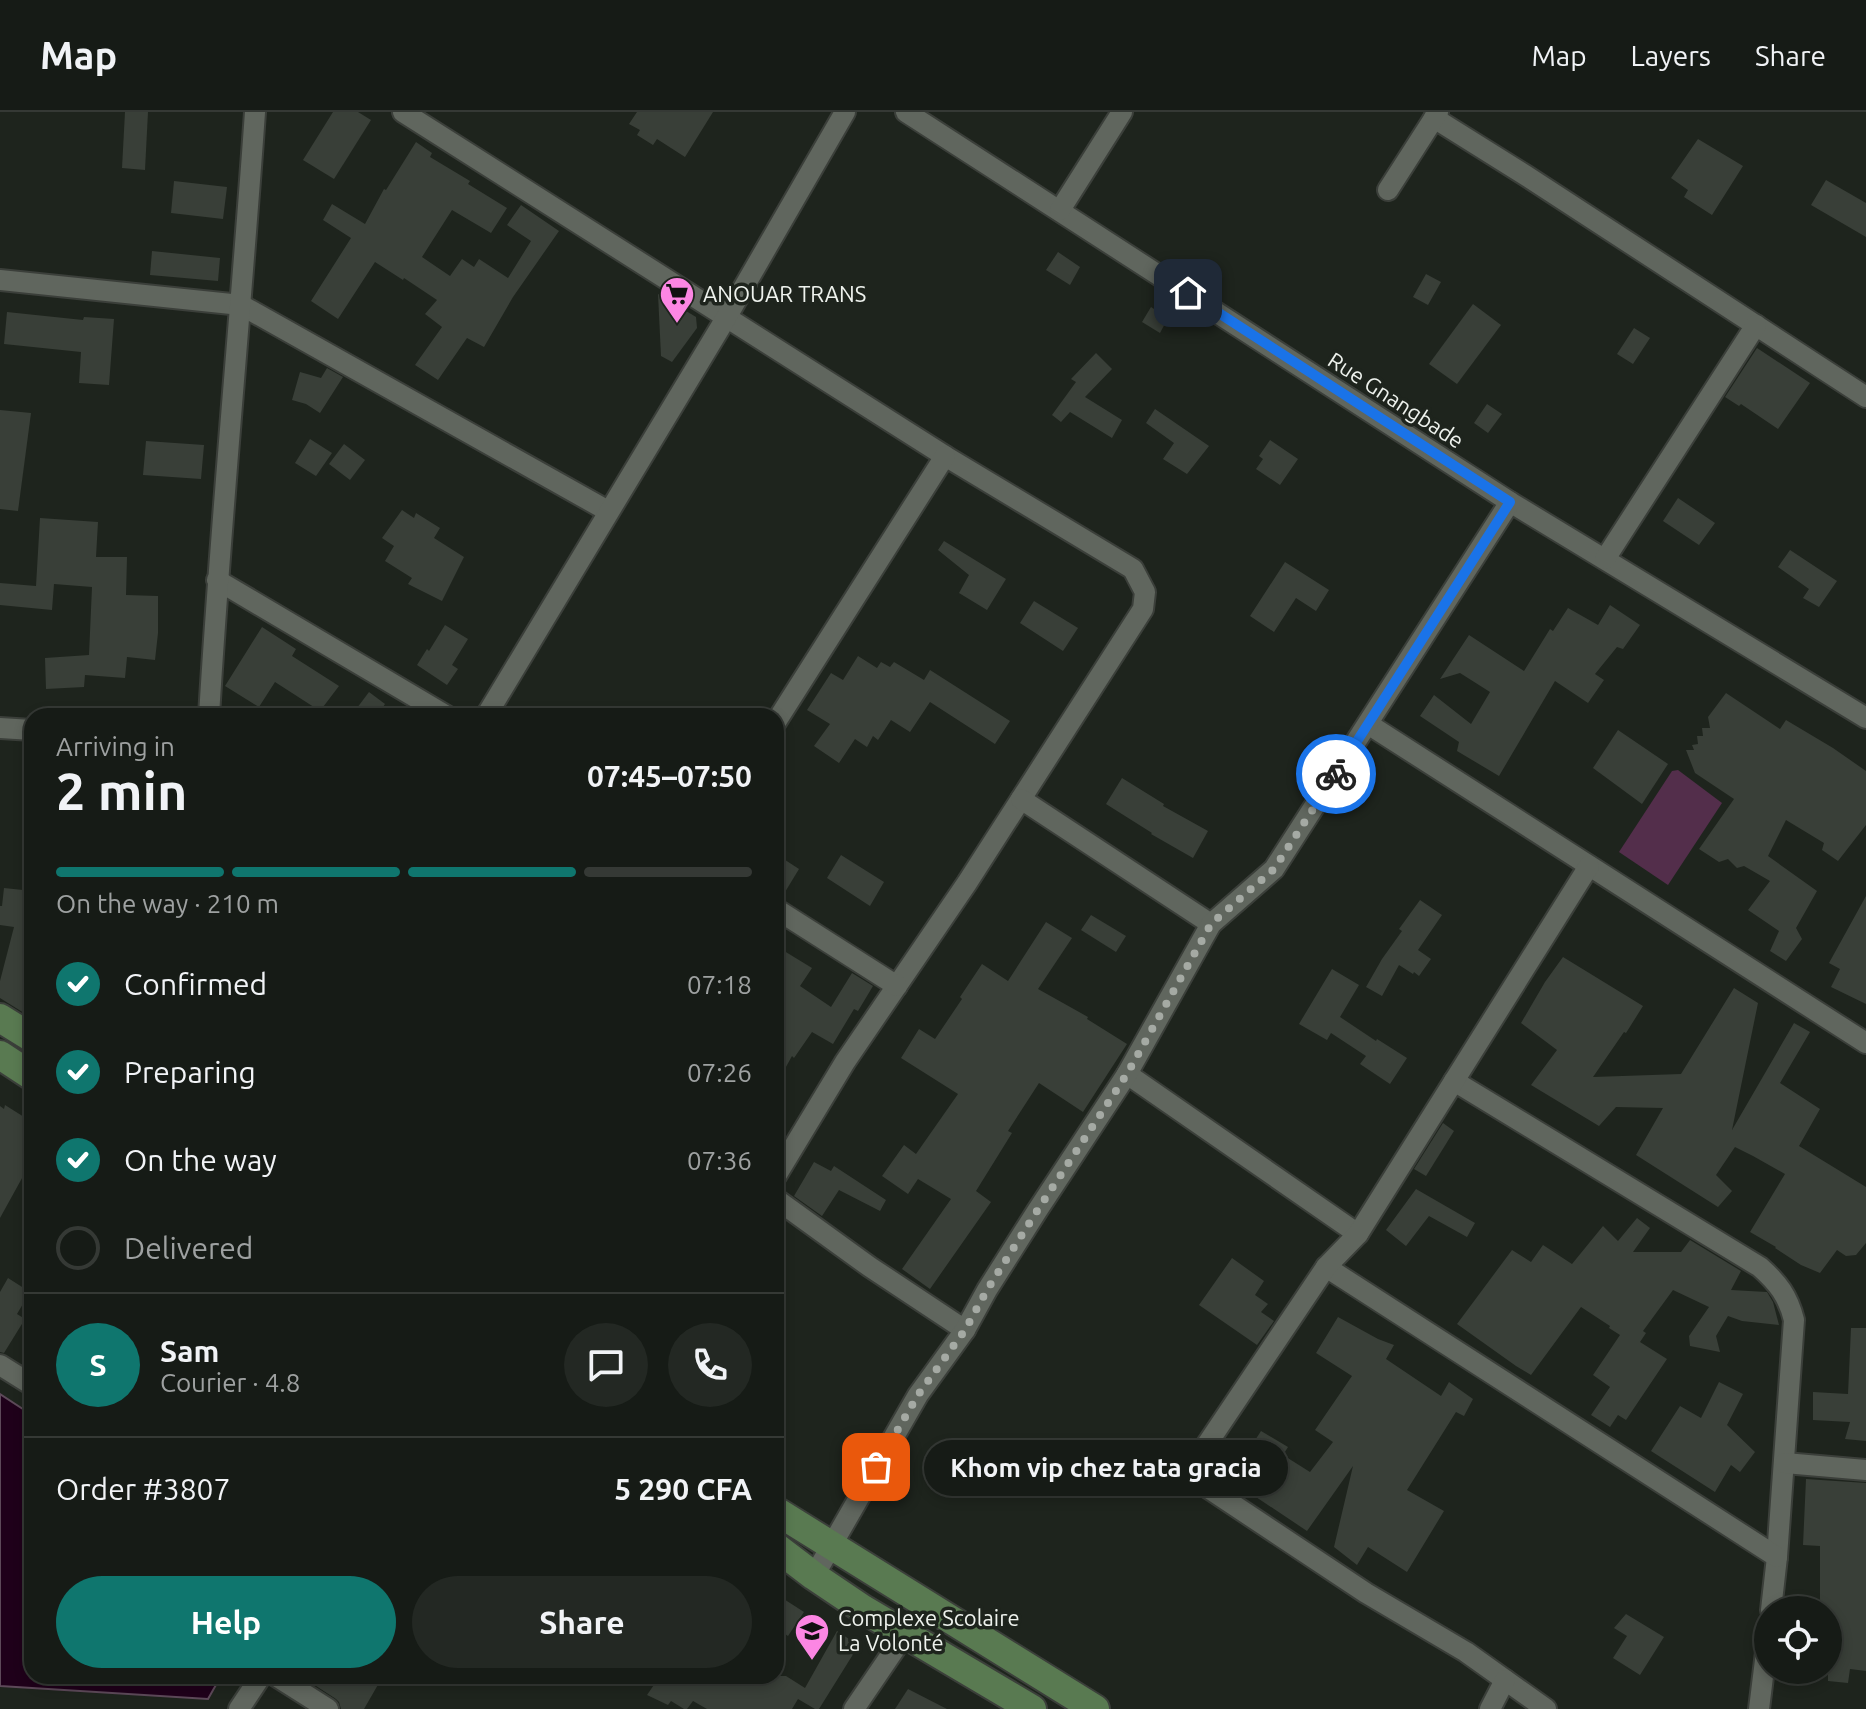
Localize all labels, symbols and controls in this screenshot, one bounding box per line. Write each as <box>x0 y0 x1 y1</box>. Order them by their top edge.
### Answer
text: Map <box>40 34 117 76</box>
text: Map <box>1531 40 1587 71</box>
text: Layers <box>1631 40 1711 71</box>
text: Share <box>1755 40 1826 71</box>
pin <box>1154 259 1222 327</box>
icon: home <box>1166 271 1210 315</box>
supermarket icon: ANOUAR TRANS <box>658 275 696 325</box>
place label: ANOUAR TRANS <box>703 281 866 306</box>
street label: Rue Gnangbade <box>1324 347 1469 453</box>
text: Arriving in <box>56 732 175 761</box>
courier <box>1296 734 1376 814</box>
icon: bike <box>1314 752 1358 796</box>
text: 07:45–07:50 <box>587 759 752 793</box>
text: 2 min <box>56 762 187 820</box>
text: On the way · 210 m <box>56 889 279 918</box>
icon: check <box>56 962 100 1006</box>
text: Confirmed <box>124 967 267 1001</box>
text: 07:18 <box>687 970 752 999</box>
icon: check <box>56 1050 100 1094</box>
text: Preparing <box>124 1055 256 1089</box>
text: 07:26 <box>687 1058 752 1087</box>
icon: check <box>56 1138 100 1182</box>
text: On the way <box>124 1143 277 1177</box>
text: 07:36 <box>687 1146 752 1175</box>
text: Delivered <box>124 1231 253 1265</box>
button: chat <box>564 1323 648 1407</box>
button: phone <box>668 1323 752 1407</box>
text: Sam <box>160 1334 219 1368</box>
text: S <box>89 1348 107 1382</box>
text: Courier · 4.8 <box>160 1368 300 1397</box>
pin <box>842 1433 910 1501</box>
callout: Khom vip chez tata gracia <box>924 1439 1288 1495</box>
icon: bag <box>854 1445 898 1489</box>
text: Khom vip chez tata gracia <box>950 1453 1262 1482</box>
text: Order #3807 <box>56 1472 230 1506</box>
text: 5 290 CFA <box>614 1472 752 1506</box>
button: Help <box>56 1576 396 1668</box>
button: Share <box>412 1576 752 1668</box>
map controls <box>1754 1596 1842 1684</box>
button: locate <box>1754 1596 1842 1684</box>
place label: Complexe Scolaire La Volonté <box>838 1605 1020 1655</box>
school or university icon: Complexe Scolaire La Volonté <box>793 1612 831 1662</box>

